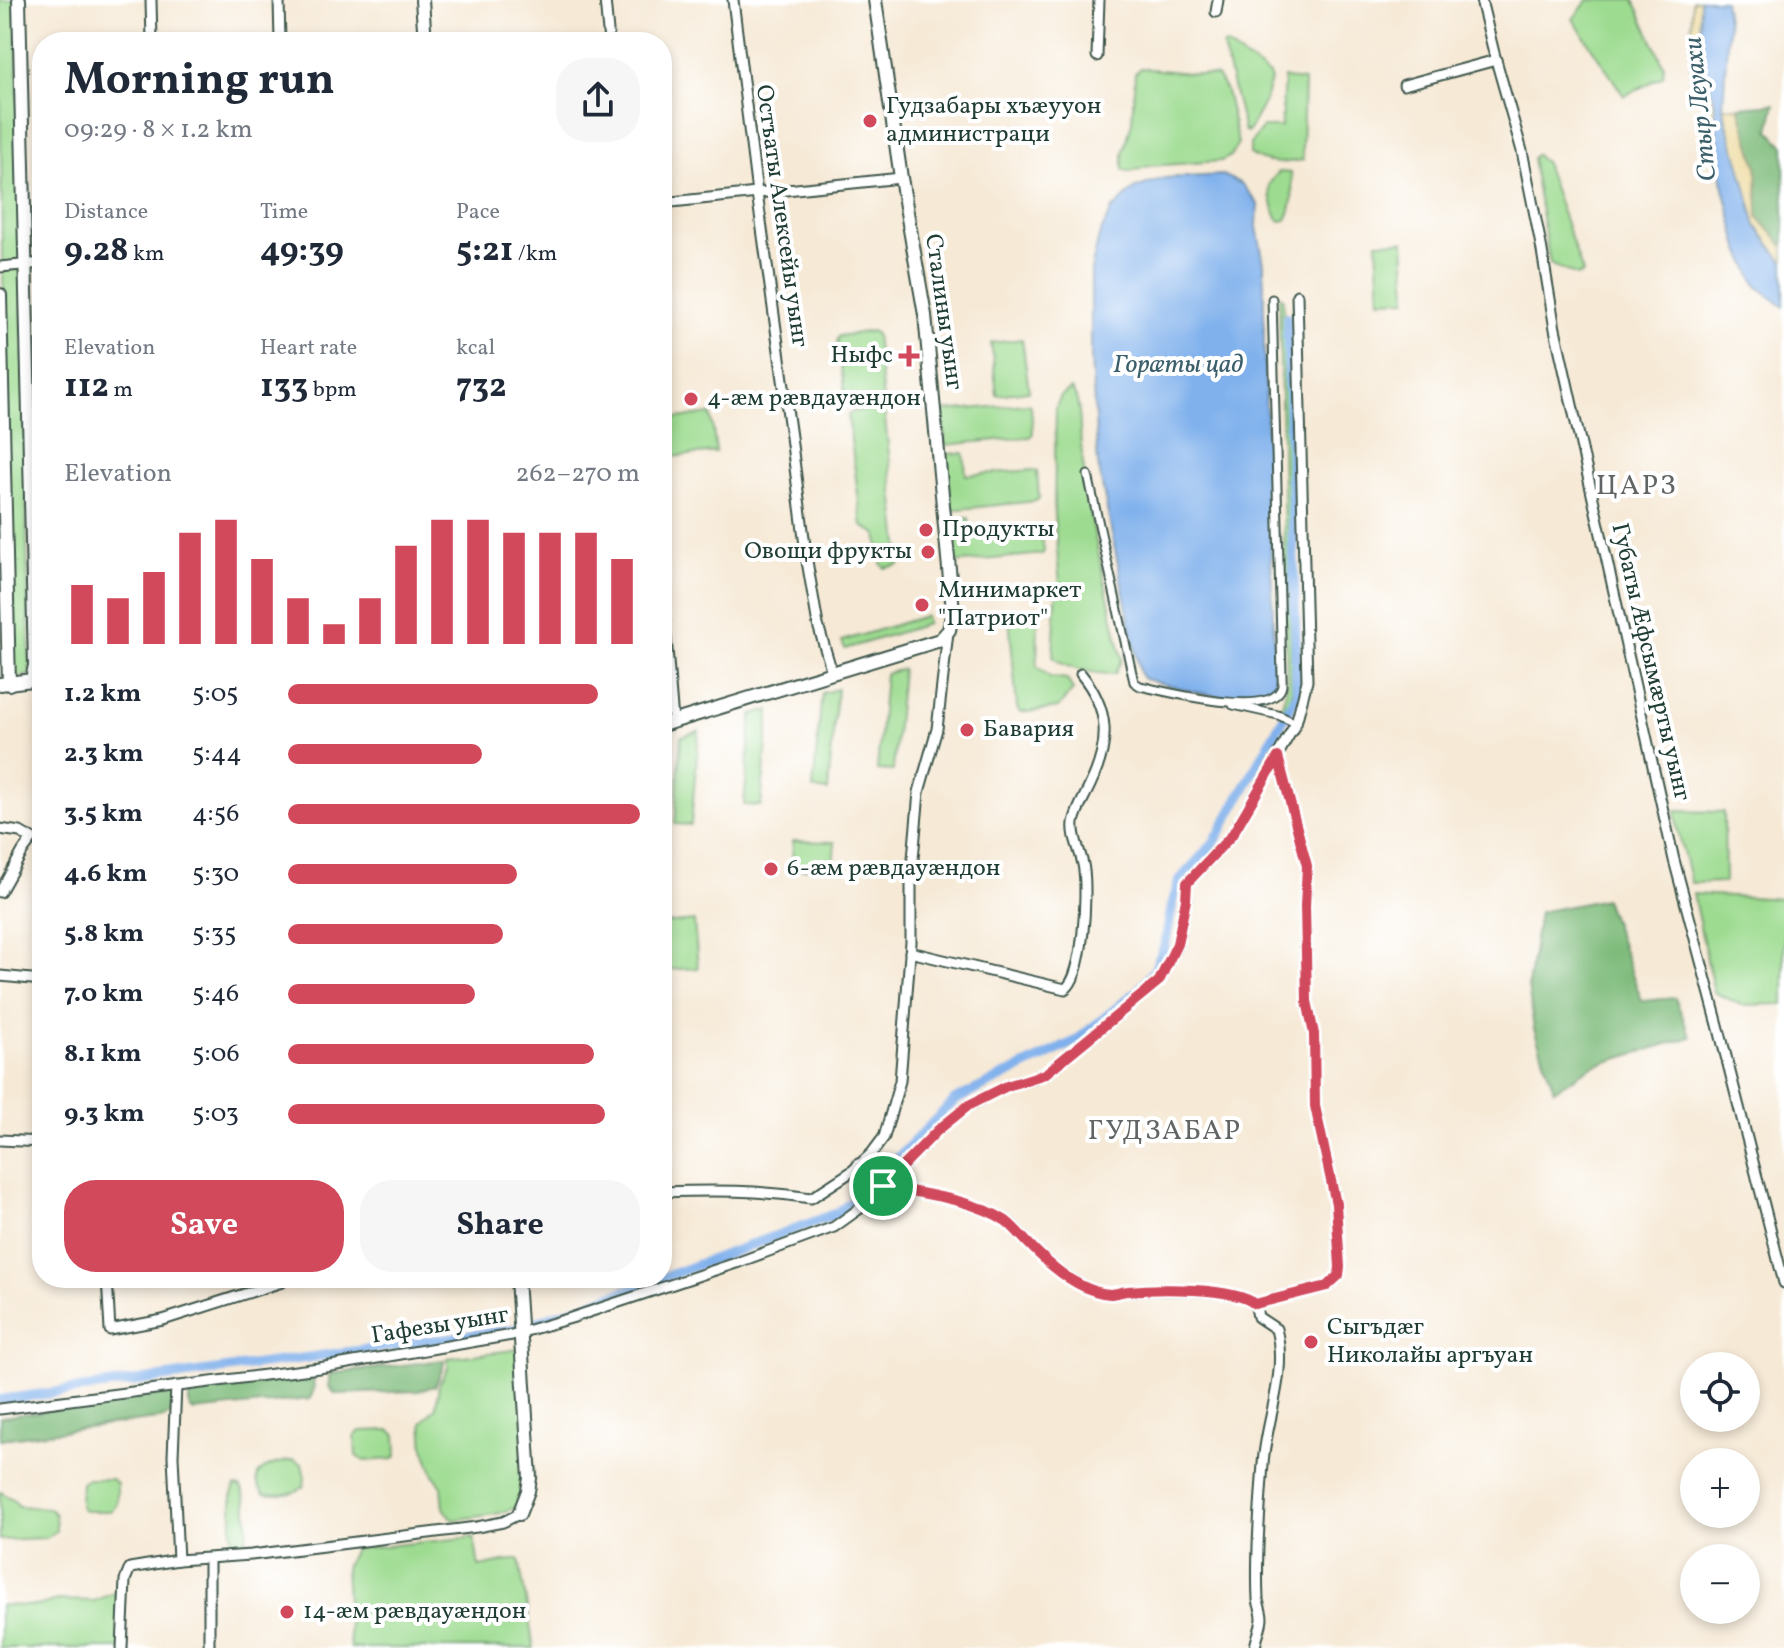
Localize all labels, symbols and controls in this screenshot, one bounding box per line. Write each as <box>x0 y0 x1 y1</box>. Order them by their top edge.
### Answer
water label: Стыр Леуахи <box>1676 35 1726 183</box>
text: Morning run <box>64 51 335 112</box>
button: share <box>556 58 640 142</box>
street label: Остъаты Алексейы уынг <box>746 83 816 350</box>
place label: Гудзабары хъæууон администраци <box>886 90 1101 152</box>
text: 09:29 · 8 × 1.2 km <box>64 112 253 148</box>
marker: Гудзабары хъæууон администраци <box>861 112 879 130</box>
text: Distance <box>64 197 148 228</box>
text: Time <box>260 197 308 228</box>
text: Pace <box>456 197 500 228</box>
text: 9.28 <box>64 228 129 275</box>
text: 49:39 <box>260 228 344 275</box>
text: 5:21 <box>456 228 513 275</box>
street label: Сталины уынг <box>915 232 971 393</box>
text: km <box>129 239 165 270</box>
text: /km <box>513 239 557 270</box>
text: Elevation <box>64 333 155 364</box>
text: Heart rate <box>260 333 357 364</box>
text: kcal <box>456 333 495 364</box>
place label: Ныфс <box>830 339 893 373</box>
marker: Ныфс <box>900 347 918 365</box>
water label: Горӕты цад <box>1113 347 1243 383</box>
text: 112 <box>64 364 109 411</box>
text: 133 <box>260 364 308 411</box>
text: 732 <box>456 364 507 411</box>
text: m <box>109 375 133 406</box>
text: bpm <box>308 375 357 406</box>
place label: 4-æм рӕвдауӕндон <box>707 382 921 416</box>
marker: 4-æм рӕвдауӕндон <box>682 390 700 408</box>
text: Elevation <box>64 456 172 492</box>
text: 262–270 m <box>515 456 640 492</box>
district label: ЦАРЗ <box>1596 467 1678 506</box>
place label: Продукты <box>942 513 1054 547</box>
street label: Губаты Æфсымæрты уынг <box>1602 520 1699 805</box>
marker: Продукты <box>917 521 935 539</box>
place label: Овощи фрукты <box>744 535 912 569</box>
marker: Овощи фрукты <box>919 543 937 561</box>
place label: Минимаркет "Патриот" <box>938 574 1081 636</box>
marker: Минимаркет "Патриот" <box>913 596 931 614</box>
text: 1.2 km <box>64 676 141 712</box>
text: 5:05 <box>192 676 239 712</box>
place label: Бавария <box>983 713 1074 747</box>
marker: Бавария <box>958 721 976 739</box>
text: 2.3 km <box>64 736 144 772</box>
text: 5:44 <box>192 736 242 772</box>
text: 3.5 km <box>64 796 143 832</box>
text: 4:56 <box>192 796 239 832</box>
place label: 6-æм рӕвдауӕндон <box>787 852 1000 886</box>
text: 4.6 km <box>64 856 148 892</box>
text: 5:30 <box>192 856 239 892</box>
marker: 6-æм рӕвдауӕндон <box>762 860 780 878</box>
text: 5.8 km <box>64 916 144 952</box>
text: 5:35 <box>192 916 237 952</box>
text: 7.0 km <box>64 976 143 1012</box>
text: 5:46 <box>192 976 239 1012</box>
text: 8.1 km <box>64 1036 142 1072</box>
text: 5:06 <box>192 1036 240 1072</box>
text: 9.3 km <box>64 1096 145 1132</box>
text: 5:03 <box>192 1096 239 1132</box>
district label: ГУДЗАБАР <box>1088 1112 1242 1151</box>
pin <box>849 1152 917 1220</box>
icon: arrive <box>861 1164 905 1208</box>
button: Save <box>64 1180 344 1272</box>
button: Share <box>360 1180 640 1272</box>
street label: Гафезы уынг <box>369 1298 512 1354</box>
place label: Сыгъдæг Николайы аргъуан <box>1327 1311 1533 1373</box>
marker: Сыгъдæг Николайы аргъуан <box>1302 1333 1320 1351</box>
map controls <box>1680 1352 1760 1624</box>
button: locate <box>1680 1352 1760 1432</box>
button: + <box>1680 1448 1760 1528</box>
button: − <box>1680 1544 1760 1624</box>
place label: 14-æм рӕвдауӕндон <box>303 1595 526 1629</box>
marker: 14-æм рӕвдауӕндон <box>278 1603 296 1621</box>

